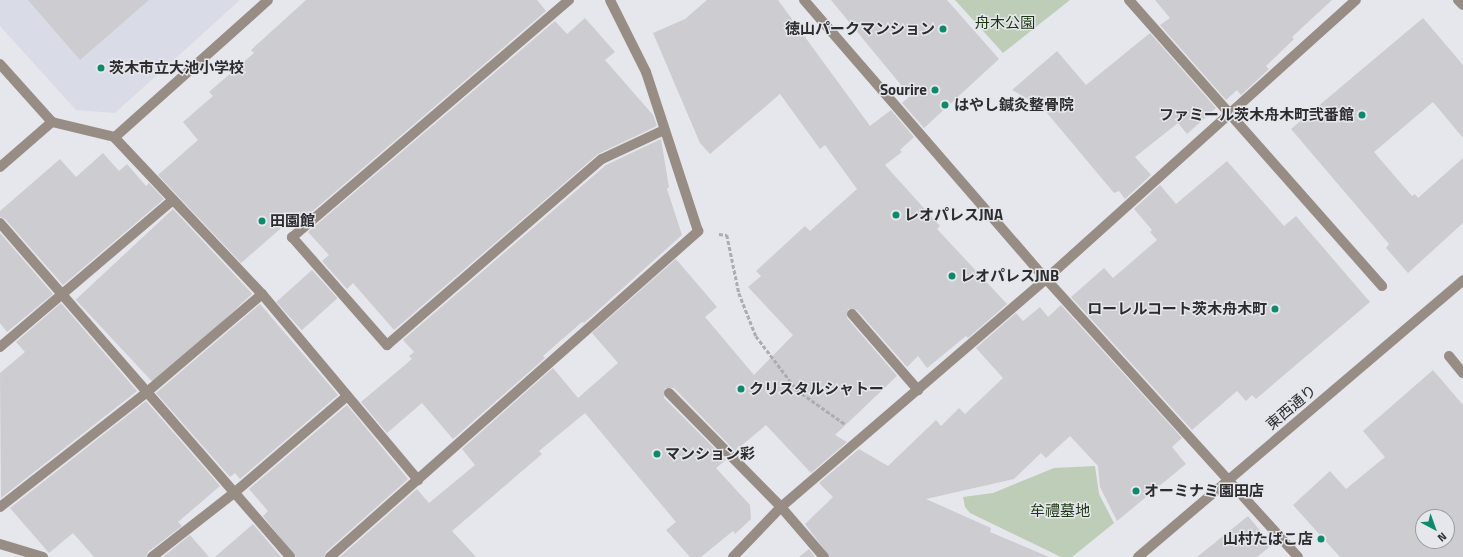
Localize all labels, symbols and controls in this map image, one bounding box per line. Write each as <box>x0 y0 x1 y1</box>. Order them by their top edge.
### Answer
park label: 舟木公園 <box>975 14 1035 32</box>
place label: 徳山パークマンション <box>785 20 935 38</box>
marker: 徳山パークマンション <box>938 24 948 34</box>
place label: 茨木市立大池小学校 <box>109 59 244 77</box>
marker: 茨木市立大池小学校 <box>96 63 106 73</box>
place label: Sourire <box>880 81 927 99</box>
marker: Sourire <box>930 85 940 95</box>
place label: はやし鍼灸整骨院 <box>954 96 1074 114</box>
marker: はやし鍼灸整骨院 <box>939 99 951 111</box>
place label: ファミール茨木舟木町弐番館 <box>1159 106 1354 124</box>
marker: ファミール茨木舟木町弐番館 <box>1357 110 1367 120</box>
place label: レオパレスJNA <box>904 206 1003 224</box>
marker: レオパレスJNA <box>891 210 901 220</box>
place label: 田園館 <box>270 212 315 230</box>
marker: 田園館 <box>257 216 267 226</box>
place label: レオパレスJNB <box>960 267 1059 285</box>
marker: レオパレスJNB <box>947 271 957 281</box>
place label: ローレルコート茨木舟木町 <box>1087 300 1267 318</box>
marker: ローレルコート茨木舟木町 <box>1270 304 1280 314</box>
place label: クリスタルシャトー <box>749 380 884 398</box>
street label: 東西通り <box>1262 381 1320 433</box>
marker: クリスタルシャトー <box>736 384 746 394</box>
place label: マンション彩 <box>665 445 755 463</box>
marker: マンション彩 <box>652 449 662 459</box>
place label: オーミナミ園田店 <box>1144 482 1264 500</box>
marker: オーミナミ園田店 <box>1131 486 1141 496</box>
park label: 牟禮墓地 <box>1030 502 1090 520</box>
north arrow <box>1415 509 1455 549</box>
text: N <box>1434 529 1450 546</box>
place label: 山村たばこ店 <box>1223 530 1313 548</box>
marker: 山村たばこ店 <box>1316 534 1326 544</box>

